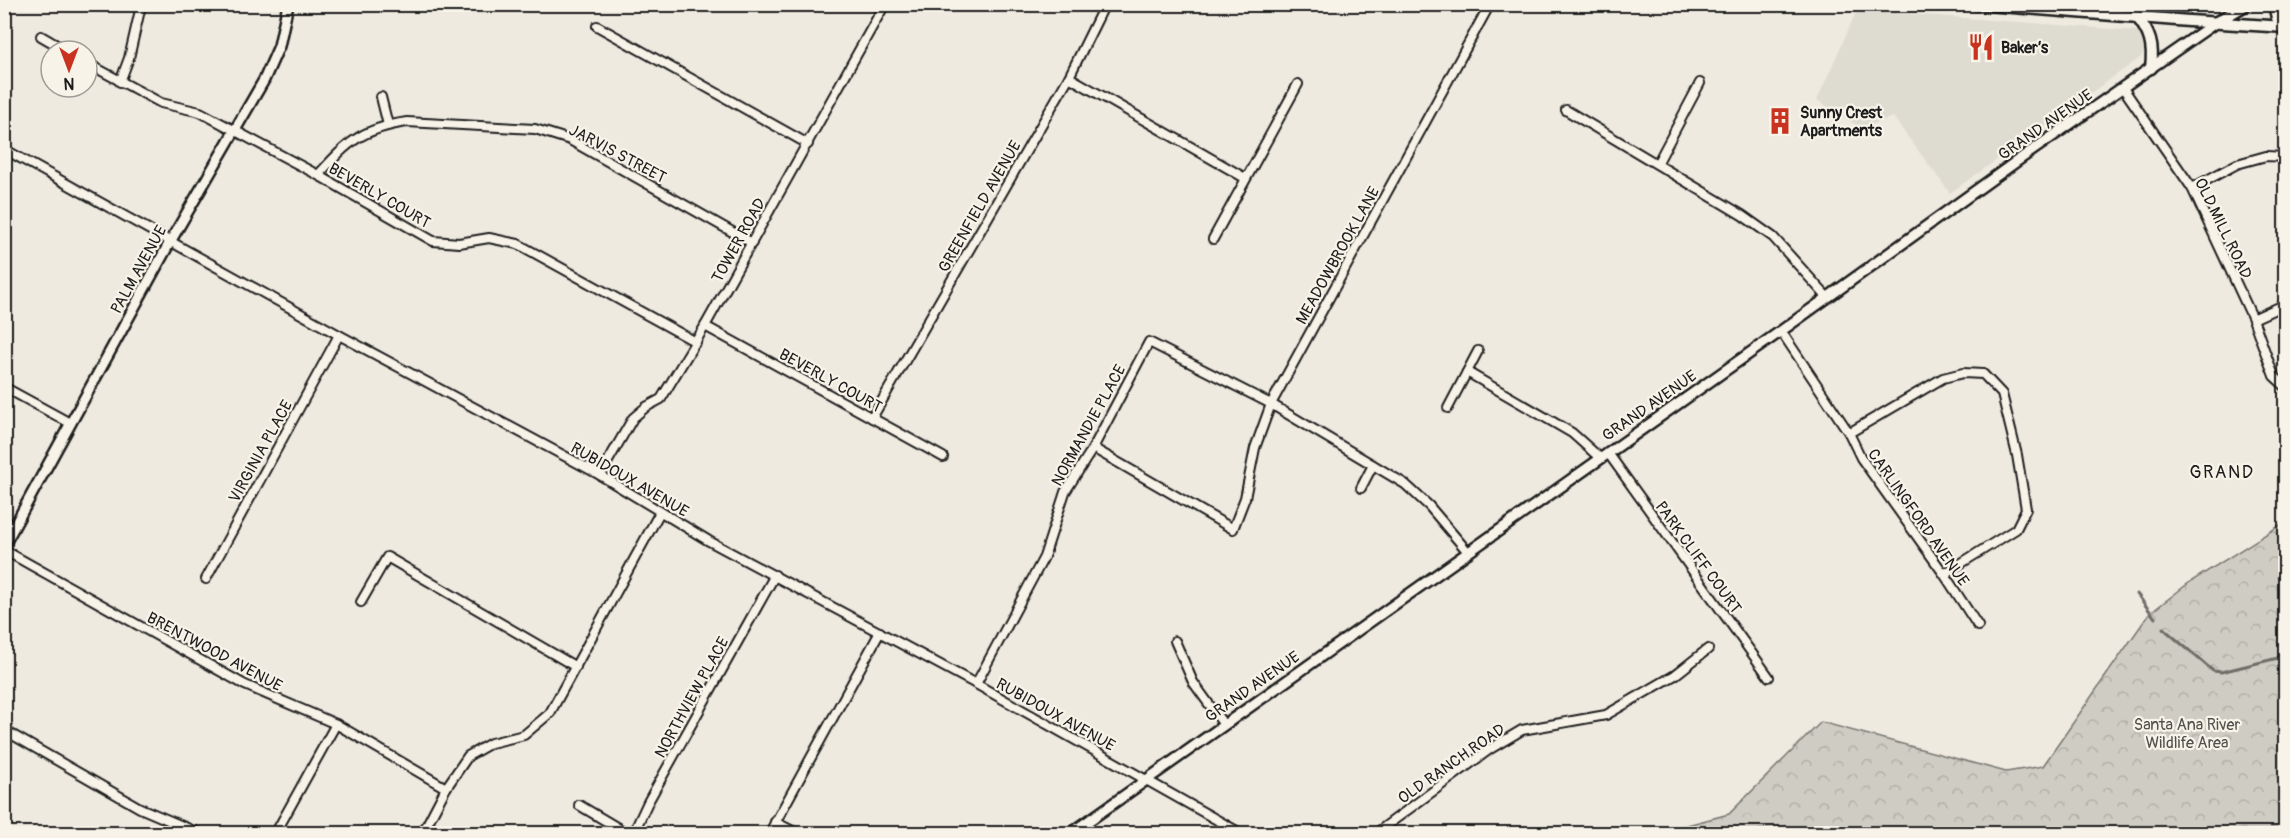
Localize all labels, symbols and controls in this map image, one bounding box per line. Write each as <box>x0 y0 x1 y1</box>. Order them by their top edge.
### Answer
restaurant icon: Baker’s <box>1966 32 1996 62</box>
place label: Baker’s <box>2001 38 2049 58</box>
north arrow <box>39 39 99 99</box>
text: N <box>63 73 74 93</box>
street label: GRAND AVENUE <box>1994 85 2097 165</box>
place label: Sunny Crest Apartments <box>1800 103 1883 141</box>
building icon: Sunny Crest Apartments <box>1765 106 1795 136</box>
street label: JARVIS STREET <box>566 120 670 188</box>
street label: GREENFIELD AVENUE <box>934 137 1026 276</box>
street label: BEVERLY COURT <box>325 159 434 233</box>
street label: OLD MILL ROAD <box>2190 175 2256 282</box>
street label: MEADOWBROOK LANE <box>1292 183 1384 328</box>
street label: TOWER ROAD <box>707 195 770 286</box>
street label: PALM AVENUE <box>106 222 171 317</box>
street label: BEVERLY COURT <box>776 344 886 417</box>
street label: NORMANDIE PLACE <box>1047 361 1131 490</box>
street label: GRAND AVENUE <box>1598 366 1701 446</box>
street label: VIRGINIA PLACE <box>224 397 297 506</box>
street label: RUBIDOUX AVENUE <box>567 438 692 522</box>
street label: CARLINGFORD AVENUE <box>1863 445 1973 590</box>
district label: GRAND <box>2190 461 2255 484</box>
street label: PARK CLIFF COURT <box>1651 497 1746 618</box>
street label: BRENTWOOD AVENUE <box>143 608 286 696</box>
street label: NORTHVIEW PLACE <box>650 633 733 761</box>
street label: GRAND AVENUE <box>1201 647 1304 727</box>
street label: RUBIDOUX AVENUE <box>992 674 1119 756</box>
park label: Santa Ana River Wildlife Area <box>2134 715 2240 753</box>
street label: OLD RANCH ROAD <box>1394 719 1509 808</box>

